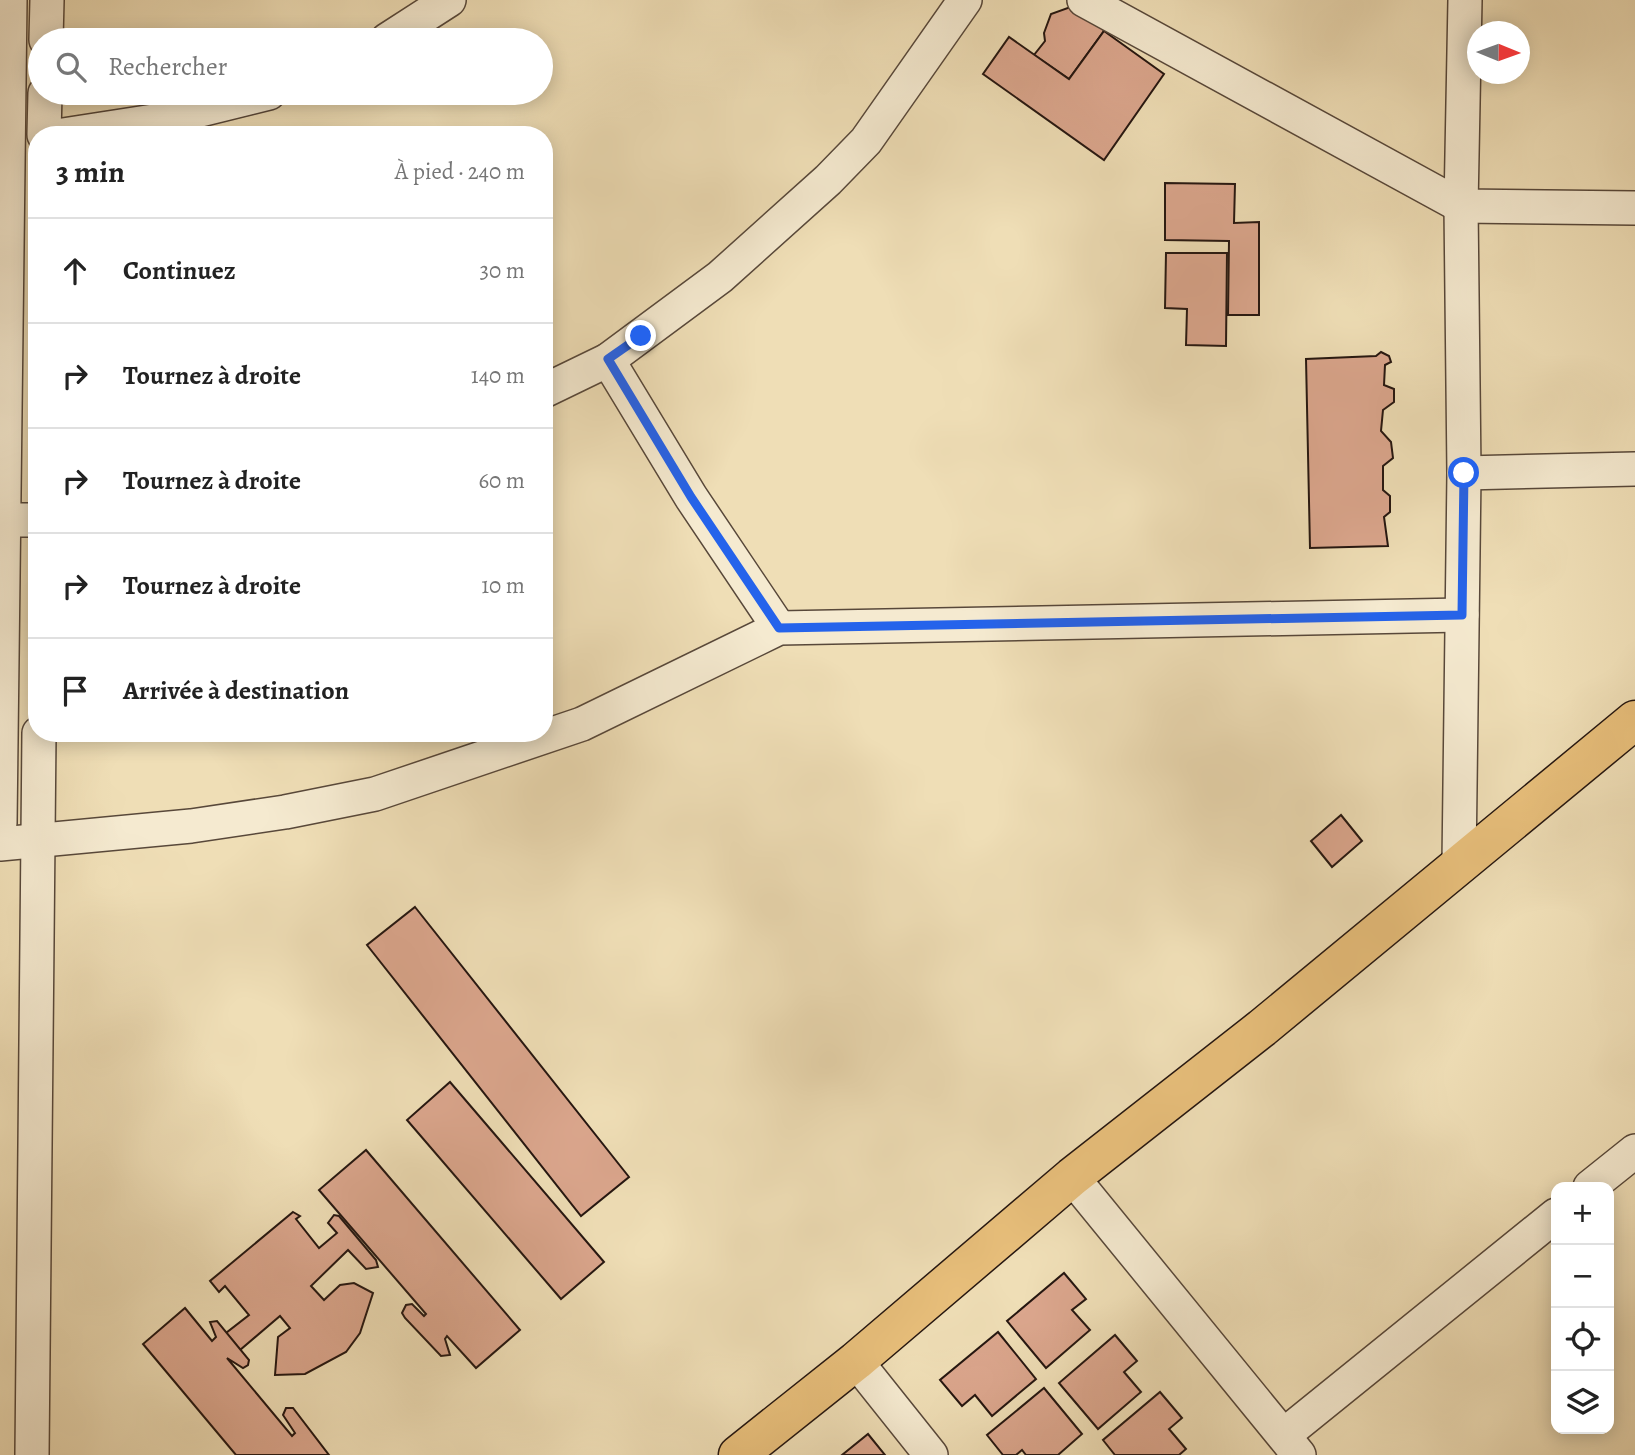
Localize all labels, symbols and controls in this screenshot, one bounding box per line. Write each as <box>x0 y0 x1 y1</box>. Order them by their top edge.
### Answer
north arrow <box>1467 21 1530 84</box>
search box <box>28 28 553 105</box>
icon: search <box>52 48 90 86</box>
text: Rechercher <box>108 49 228 84</box>
text: 3 min <box>56 152 125 192</box>
text: À pied · 240 m <box>395 156 525 187</box>
icon: ahead <box>56 252 94 290</box>
text: Continuez <box>123 253 236 288</box>
text: 30 m <box>479 255 525 286</box>
route end <box>625 320 656 351</box>
icon: right <box>56 357 94 395</box>
text: Tournez à droite <box>123 358 301 393</box>
text: 140 m <box>471 360 525 391</box>
route start <box>1448 457 1479 488</box>
icon: right <box>56 462 94 500</box>
text: Tournez à droite <box>123 463 301 498</box>
text: 60 m <box>478 465 525 496</box>
icon: right <box>56 567 94 605</box>
text: Tournez à droite <box>123 568 301 603</box>
text: 10 m <box>481 570 525 601</box>
icon: arrive <box>56 672 94 710</box>
text: Arrivée à destination <box>123 673 349 708</box>
map controls <box>1551 1182 1614 1434</box>
button: + <box>1551 1182 1614 1245</box>
button: − <box>1551 1245 1614 1308</box>
button: locate <box>1551 1308 1614 1371</box>
button: layers <box>1551 1371 1614 1434</box>

